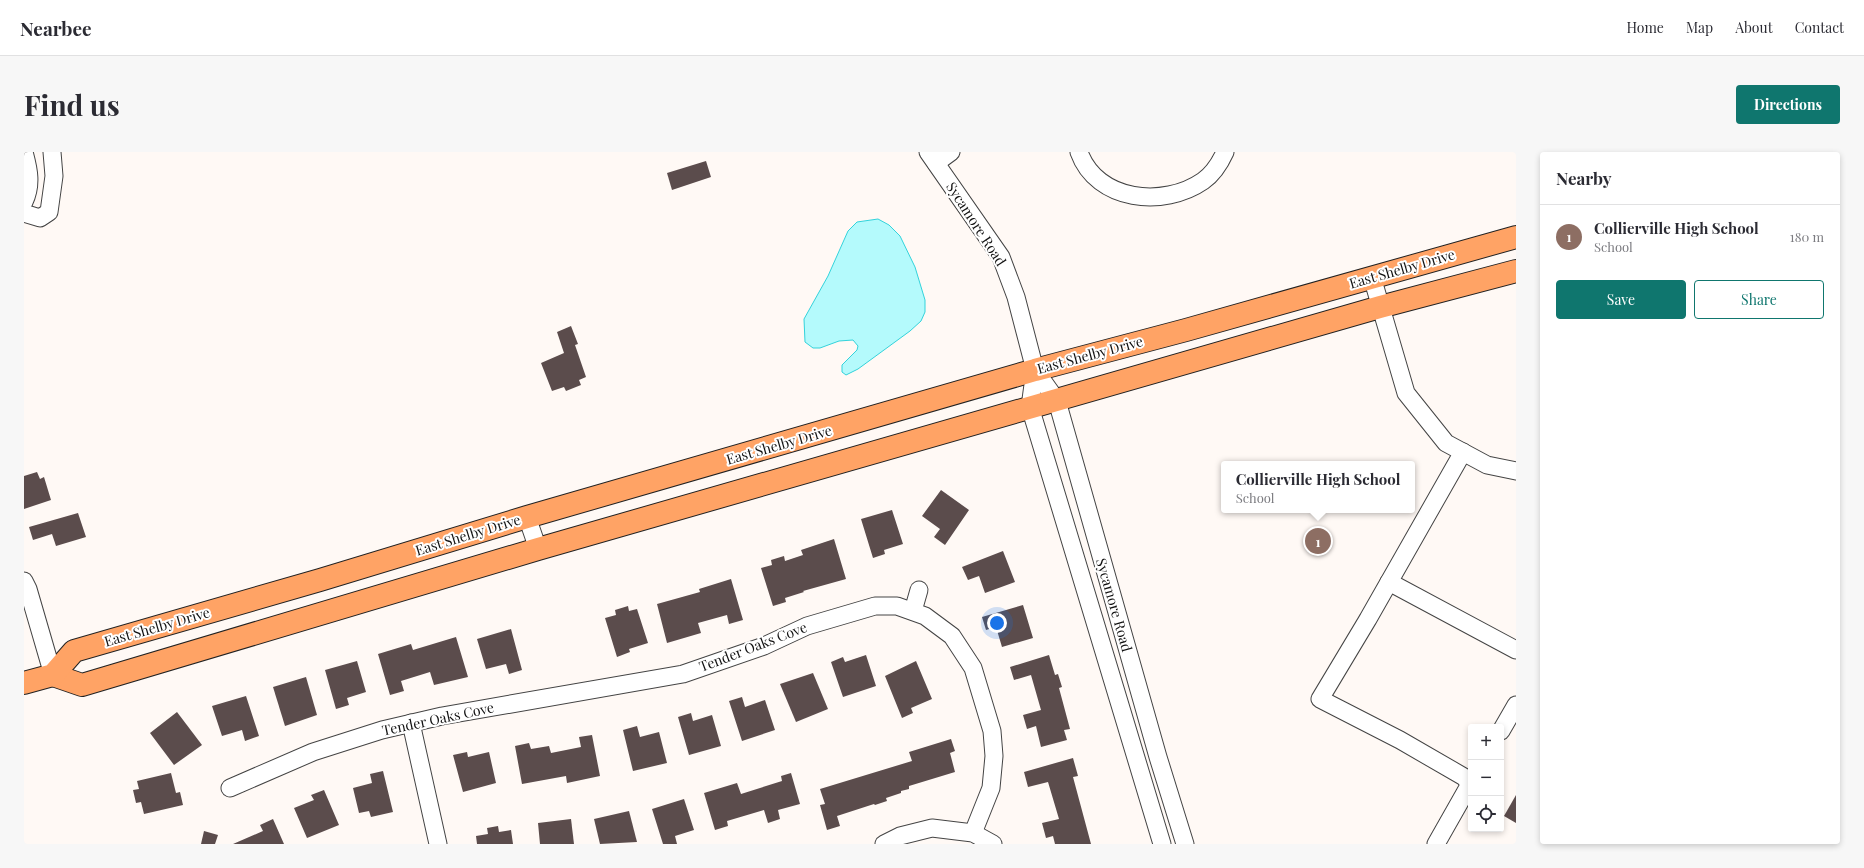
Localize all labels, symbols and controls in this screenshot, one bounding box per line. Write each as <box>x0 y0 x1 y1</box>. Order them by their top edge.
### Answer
text: Nearbee <box>20 15 92 41</box>
text: Home <box>1626 18 1664 37</box>
text: Map <box>1686 18 1713 37</box>
text: About <box>1735 18 1773 37</box>
text: Contact <box>1795 18 1844 37</box>
button: Directions <box>1736 85 1840 124</box>
text: Find us <box>24 86 120 123</box>
text: Nearby <box>1556 167 1611 189</box>
street label: Sycamore Road <box>942 178 1011 269</box>
text: Collierville High School <box>1594 218 1759 238</box>
text: 1 <box>1567 228 1571 245</box>
text: 180 m <box>1790 228 1824 245</box>
text: School <box>1594 238 1633 255</box>
street label: East Shelby Drive <box>1347 244 1457 293</box>
button: Save <box>1556 280 1686 319</box>
button: Share <box>1694 280 1824 319</box>
street label: East Shelby Drive <box>1035 331 1145 378</box>
street label: East Shelby Drive <box>724 420 834 469</box>
popup <box>1221 461 1415 513</box>
text: Collierville High School <box>1236 469 1400 489</box>
text: School <box>1236 489 1275 506</box>
street label: East Shelby Drive <box>413 509 523 560</box>
pin: 1 <box>1305 526 1331 556</box>
street label: Sycamore Road <box>1092 556 1137 654</box>
street label: East Shelby Drive <box>102 602 212 651</box>
your location <box>987 613 1007 633</box>
street label: Tender Oaks Cove <box>696 617 809 676</box>
street label: Tender Oaks Cove <box>380 697 496 740</box>
map controls <box>1468 724 1504 832</box>
button: + <box>1468 724 1504 760</box>
button: − <box>1468 760 1504 796</box>
button: locate <box>1468 796 1504 832</box>

